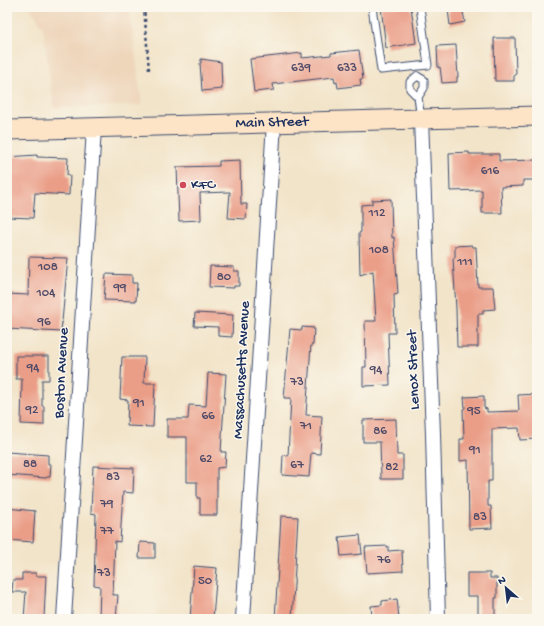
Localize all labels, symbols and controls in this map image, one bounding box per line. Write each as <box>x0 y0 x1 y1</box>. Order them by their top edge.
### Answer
house number: 639 <box>291 61 311 76</box>
house number: 633 <box>337 61 357 76</box>
street label: Main Street <box>235 113 310 133</box>
house number: 616 <box>481 164 500 179</box>
place label: KFC <box>191 176 216 194</box>
marker: KFC <box>178 180 188 190</box>
house number: 112 <box>368 206 386 221</box>
house number: 108 <box>368 243 389 258</box>
house number: 111 <box>456 255 473 270</box>
house number: 108 <box>37 260 58 275</box>
house number: 80 <box>217 270 232 285</box>
house number: 99 <box>112 281 127 296</box>
house number: 104 <box>36 286 55 301</box>
street label: Massachusetts Avenue <box>229 300 255 439</box>
house number: 96 <box>36 315 51 330</box>
street label: Boston Avenue <box>51 327 73 420</box>
street label: Lenox Street <box>404 328 424 410</box>
house number: 94 <box>26 361 39 376</box>
house number: 94 <box>369 363 382 378</box>
house number: 73 <box>289 375 304 390</box>
house number: 91 <box>132 396 145 411</box>
house number: 92 <box>25 403 39 418</box>
house number: 95 <box>466 404 481 419</box>
house number: 66 <box>201 409 215 424</box>
house number: 71 <box>299 419 312 434</box>
house number: 86 <box>373 424 387 439</box>
house number: 91 <box>468 443 481 458</box>
house number: 62 <box>200 452 213 467</box>
house number: 88 <box>23 457 37 472</box>
house number: 67 <box>290 458 305 473</box>
house number: 82 <box>385 460 399 475</box>
house number: 83 <box>106 470 120 485</box>
house number: 79 <box>99 497 114 512</box>
house number: 83 <box>473 510 487 525</box>
house number: 77 <box>99 524 115 539</box>
house number: 76 <box>376 553 391 568</box>
house number: 73 <box>96 566 111 581</box>
north arrow <box>486 568 526 608</box>
house number: 50 <box>198 574 213 589</box>
text: N <box>496 574 508 588</box>

